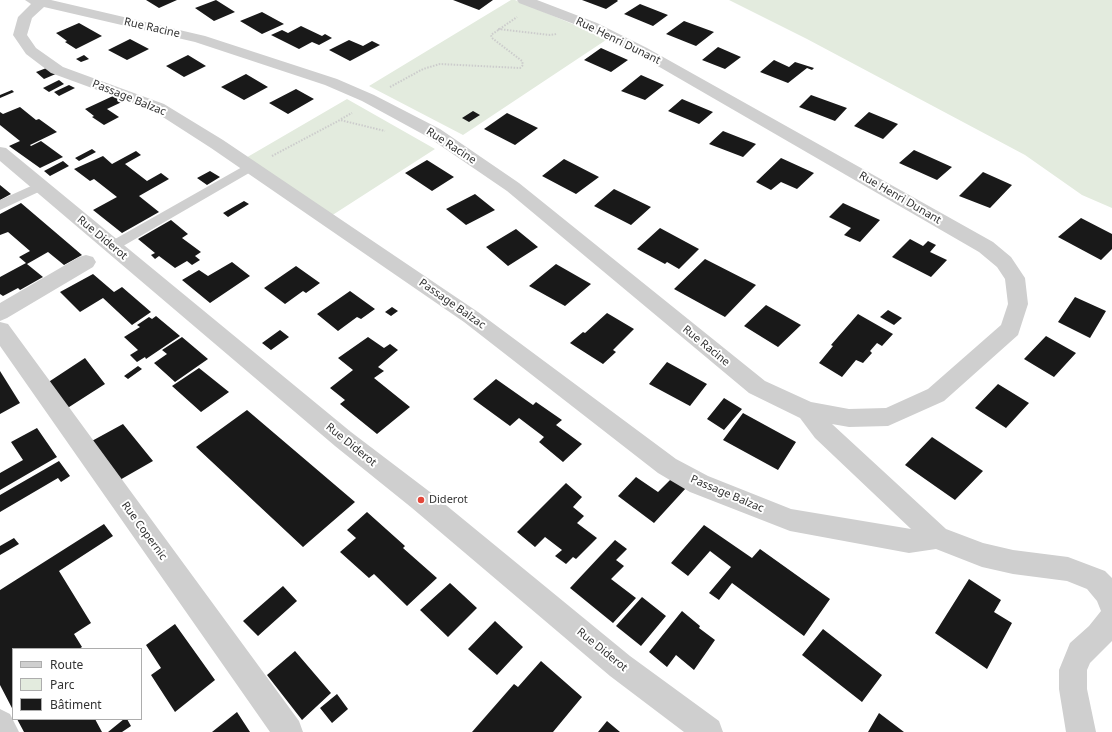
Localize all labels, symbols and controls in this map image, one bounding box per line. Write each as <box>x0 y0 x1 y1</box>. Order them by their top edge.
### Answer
street label: Rue Racine <box>123 15 181 41</box>
street label: Rue Henri Dunant <box>573 15 663 67</box>
street label: Passage Balzac <box>90 77 168 119</box>
street label: Rue Racine <box>424 125 478 167</box>
street label: Rue Henri Dunant <box>857 169 943 227</box>
street label: Rue Diderot <box>74 213 130 263</box>
street label: Passage Balzac <box>416 276 488 332</box>
street label: Rue Racine <box>680 323 732 369</box>
street label: Rue Diderot <box>323 421 379 469</box>
street label: Passage Balzac <box>688 473 766 515</box>
place label: Diderot <box>429 493 468 507</box>
marker: Diderot <box>416 495 426 505</box>
street label: Rue Copernic <box>118 499 170 563</box>
street label: Rue Diderot <box>574 626 630 674</box>
legend <box>12 648 142 720</box>
text: Route <box>50 656 83 673</box>
text: Parc <box>50 676 74 693</box>
text: Bâtiment <box>50 696 102 713</box>

